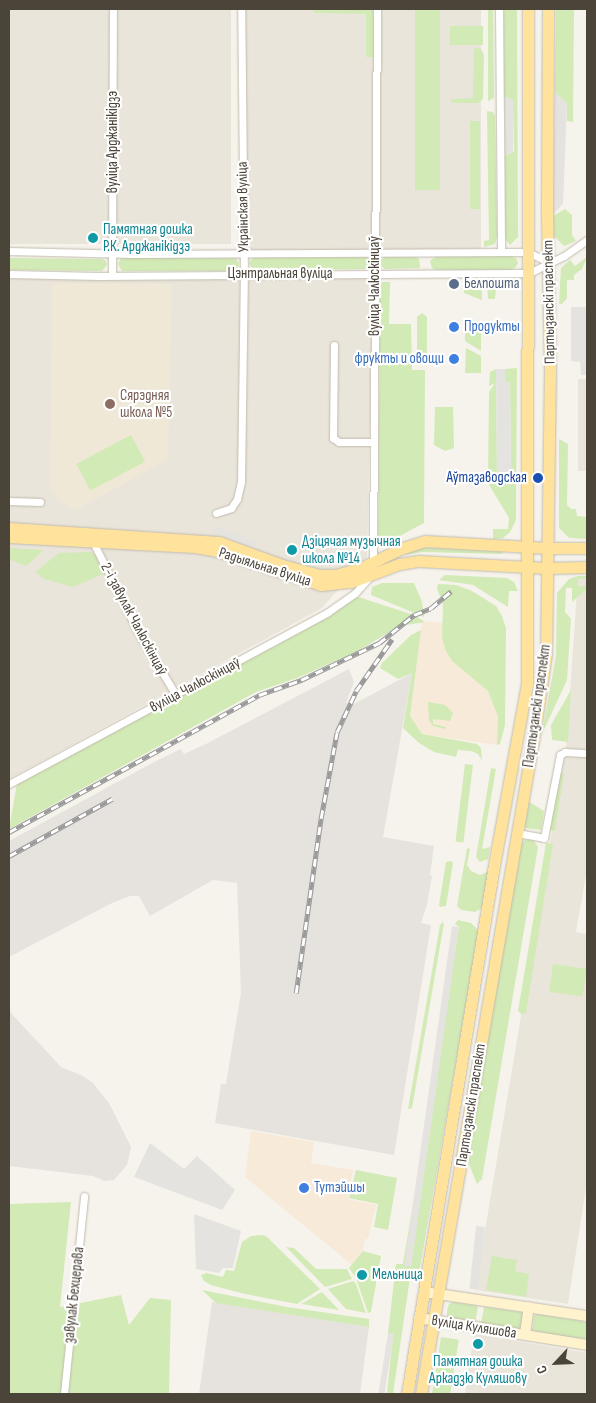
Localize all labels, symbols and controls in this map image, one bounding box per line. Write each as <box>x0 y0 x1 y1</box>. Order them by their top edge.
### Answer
street label: вуліца Арджанікідзэ <box>104 91 122 193</box>
street label: Украінская вуліца <box>233 161 253 253</box>
place label: Памятная дошка Р.К. Арджанікідзэ <box>103 220 193 255</box>
marker: Памятная дошка Р.К. Арджанікідзэ <box>87 232 99 244</box>
street label: вуліца Чалюскінцаў <box>366 236 384 336</box>
street label: Партызанскі праспект <box>539 240 559 364</box>
street label: Цэнтральная вуліца <box>228 265 332 283</box>
place label: Белпошта <box>464 275 519 293</box>
marker: Белпошта <box>448 278 460 290</box>
place label: Продукты <box>464 318 520 336</box>
marker: Продукты <box>448 321 460 333</box>
place label: фрукты и овощи <box>355 350 444 368</box>
marker: фрукты и овощи <box>448 353 460 365</box>
place label: Сярэдняя школа №5 <box>120 386 172 421</box>
marker: Сярэдняя школа №5 <box>104 398 116 410</box>
place label: Аўтазаводская <box>447 469 527 487</box>
marker: Аўтазаводская <box>531 471 545 485</box>
place label: Дзіцячая музычная школа №14 <box>302 532 401 567</box>
street label: Радыяльная вуліца <box>217 544 313 590</box>
marker: Дзіцячая музычная школа №14 <box>286 544 298 556</box>
street label: 2-і завулак Чалюскінцаў <box>97 560 171 678</box>
street label: Партызанскі праспект <box>519 643 555 769</box>
street label: вуліца Чалюскінцаў <box>147 654 243 716</box>
street label: Партызанскі праспект <box>452 1042 490 1168</box>
place label: Тутэйшы <box>314 1179 365 1197</box>
marker: Тутэйшы <box>298 1182 310 1194</box>
street label: завулак Бехцерава <box>60 1246 88 1344</box>
place label: Мельница <box>372 1266 423 1284</box>
marker: Мельница <box>356 1269 368 1281</box>
street label: вуліца Куляшова <box>430 1311 518 1343</box>
marker: Памятная дошка Аркадзю Куляшову <box>472 1338 484 1350</box>
north arrow <box>531 1338 581 1388</box>
place label: Памятная дошка Аркадзю Куляшову <box>429 1352 527 1387</box>
text: С <box>533 1363 551 1376</box>

